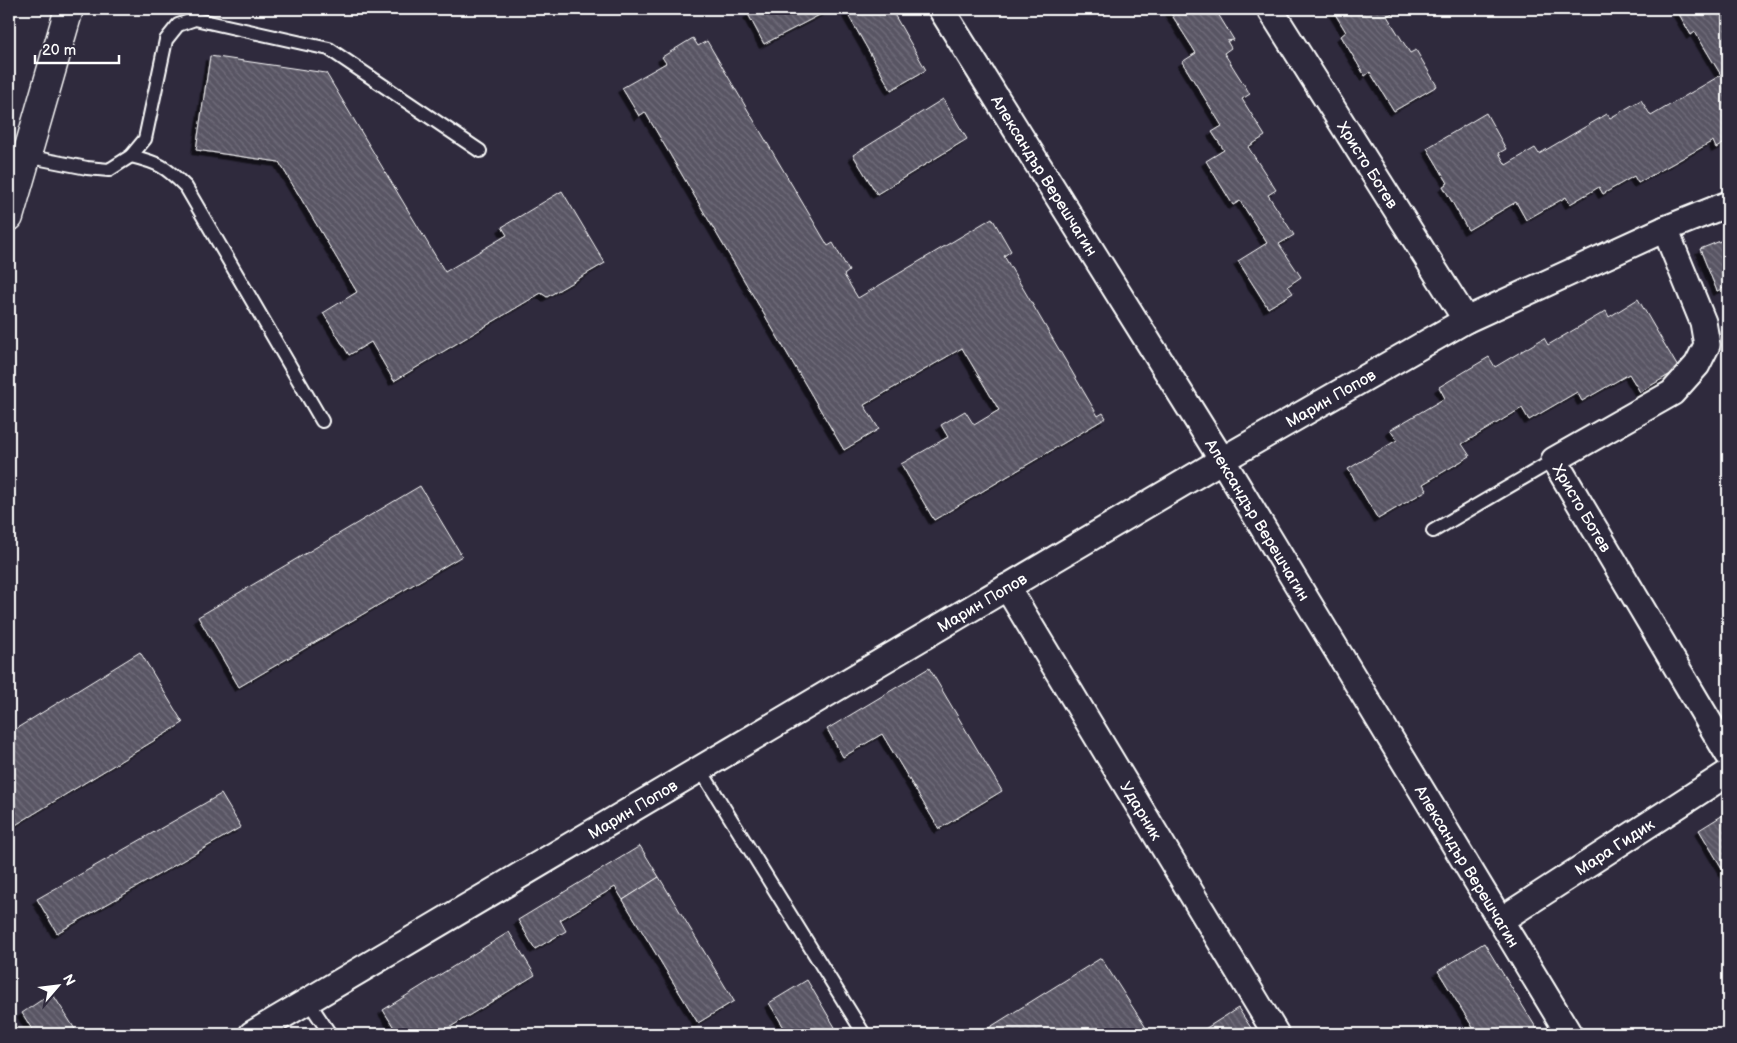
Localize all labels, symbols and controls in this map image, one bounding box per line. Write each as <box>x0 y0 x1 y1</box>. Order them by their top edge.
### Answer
scale bar <box>35 32 119 64</box>
text: 20 m <box>42 41 76 60</box>
street label: Александър Верешчагин <box>986 91 1101 260</box>
street label: Христо Ботев <box>1332 118 1402 213</box>
street label: Марин Попов <box>1283 366 1380 432</box>
street label: Александър Верешчагин <box>1200 435 1313 605</box>
street label: Христо Ботев <box>1548 461 1615 557</box>
street label: Марин Попов <box>934 569 1031 637</box>
street label: Марин Попов <box>585 776 682 844</box>
street label: Ударник <box>1115 779 1165 845</box>
street label: Александър Верешчагин <box>1410 782 1522 951</box>
street label: Мара Гидик <box>1572 815 1659 880</box>
north arrow <box>32 960 82 1010</box>
text: N <box>59 971 79 989</box>

